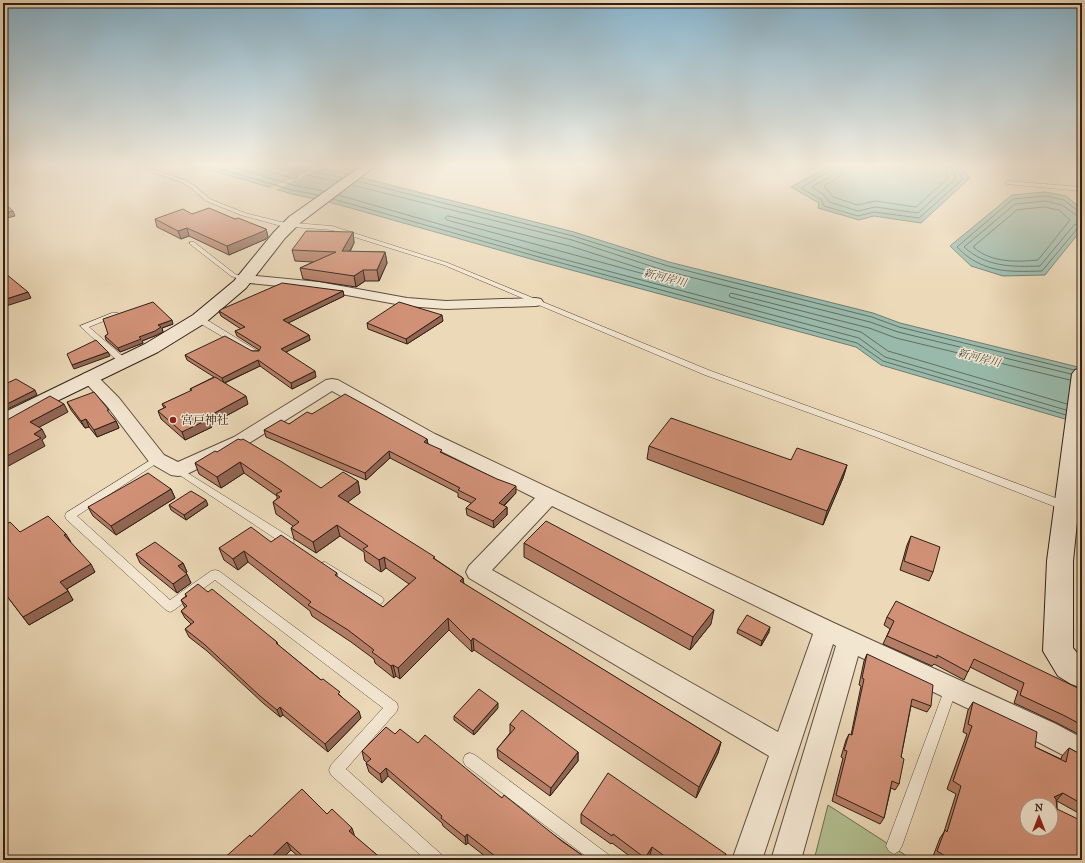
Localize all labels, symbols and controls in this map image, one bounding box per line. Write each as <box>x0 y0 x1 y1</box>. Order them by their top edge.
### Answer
water label: 新河岸川 <box>642 266 689 290</box>
water label: 新河岸川 <box>956 346 1003 370</box>
place label: 宮戸神社 <box>181 413 229 427</box>
marker: 宮戸神社 <box>168 415 178 425</box>
north arrow <box>1019 797 1059 837</box>
text: N <box>1035 801 1044 814</box>

